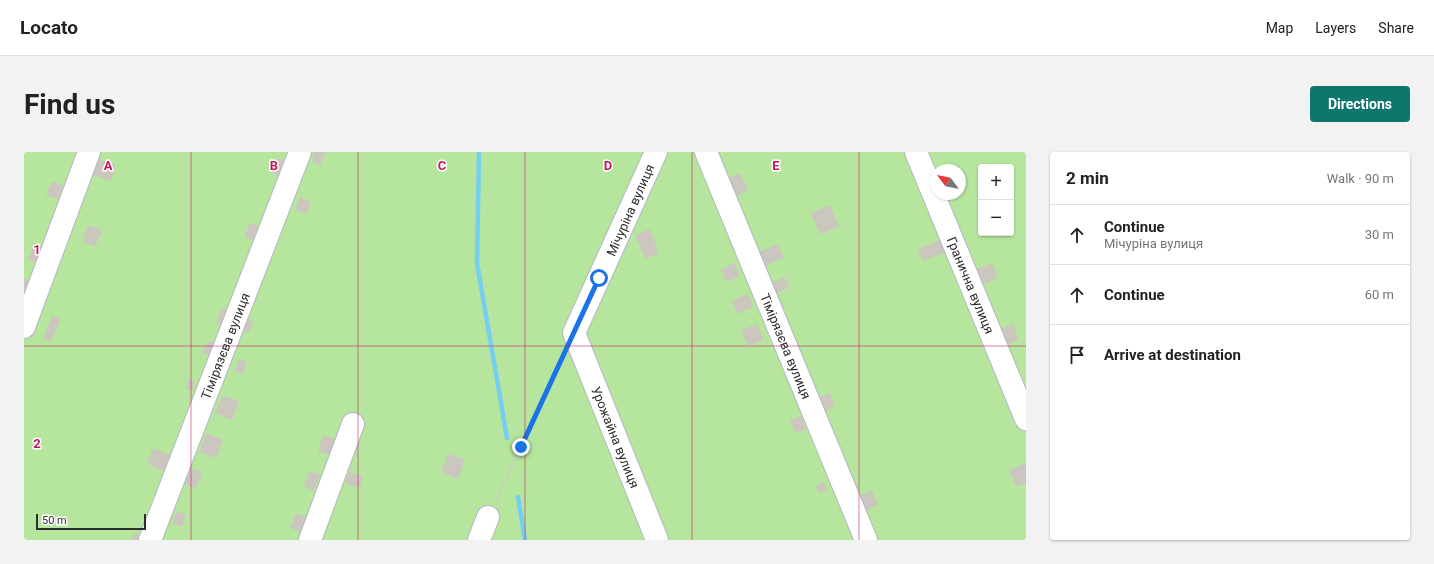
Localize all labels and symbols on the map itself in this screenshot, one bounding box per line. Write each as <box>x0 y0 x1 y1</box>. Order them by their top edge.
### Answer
text: A <box>104 158 113 173</box>
text: B <box>270 158 278 173</box>
text: C <box>438 158 447 173</box>
text: D <box>604 158 612 173</box>
text: E <box>772 158 780 173</box>
street label: Мічуріна вулиця <box>603 162 657 259</box>
north arrow <box>930 164 966 200</box>
street label: Гранична вулиця <box>944 235 997 336</box>
text: 1 <box>33 242 41 257</box>
route start <box>590 269 608 287</box>
street label: Тімірязєва вулиця <box>198 291 253 401</box>
street label: Тімірязєва вулиця <box>757 291 814 401</box>
street label: Урожайна вулиця <box>588 385 642 490</box>
text: 2 <box>33 436 41 451</box>
route end <box>512 438 530 456</box>
scale bar <box>36 512 146 531</box>

